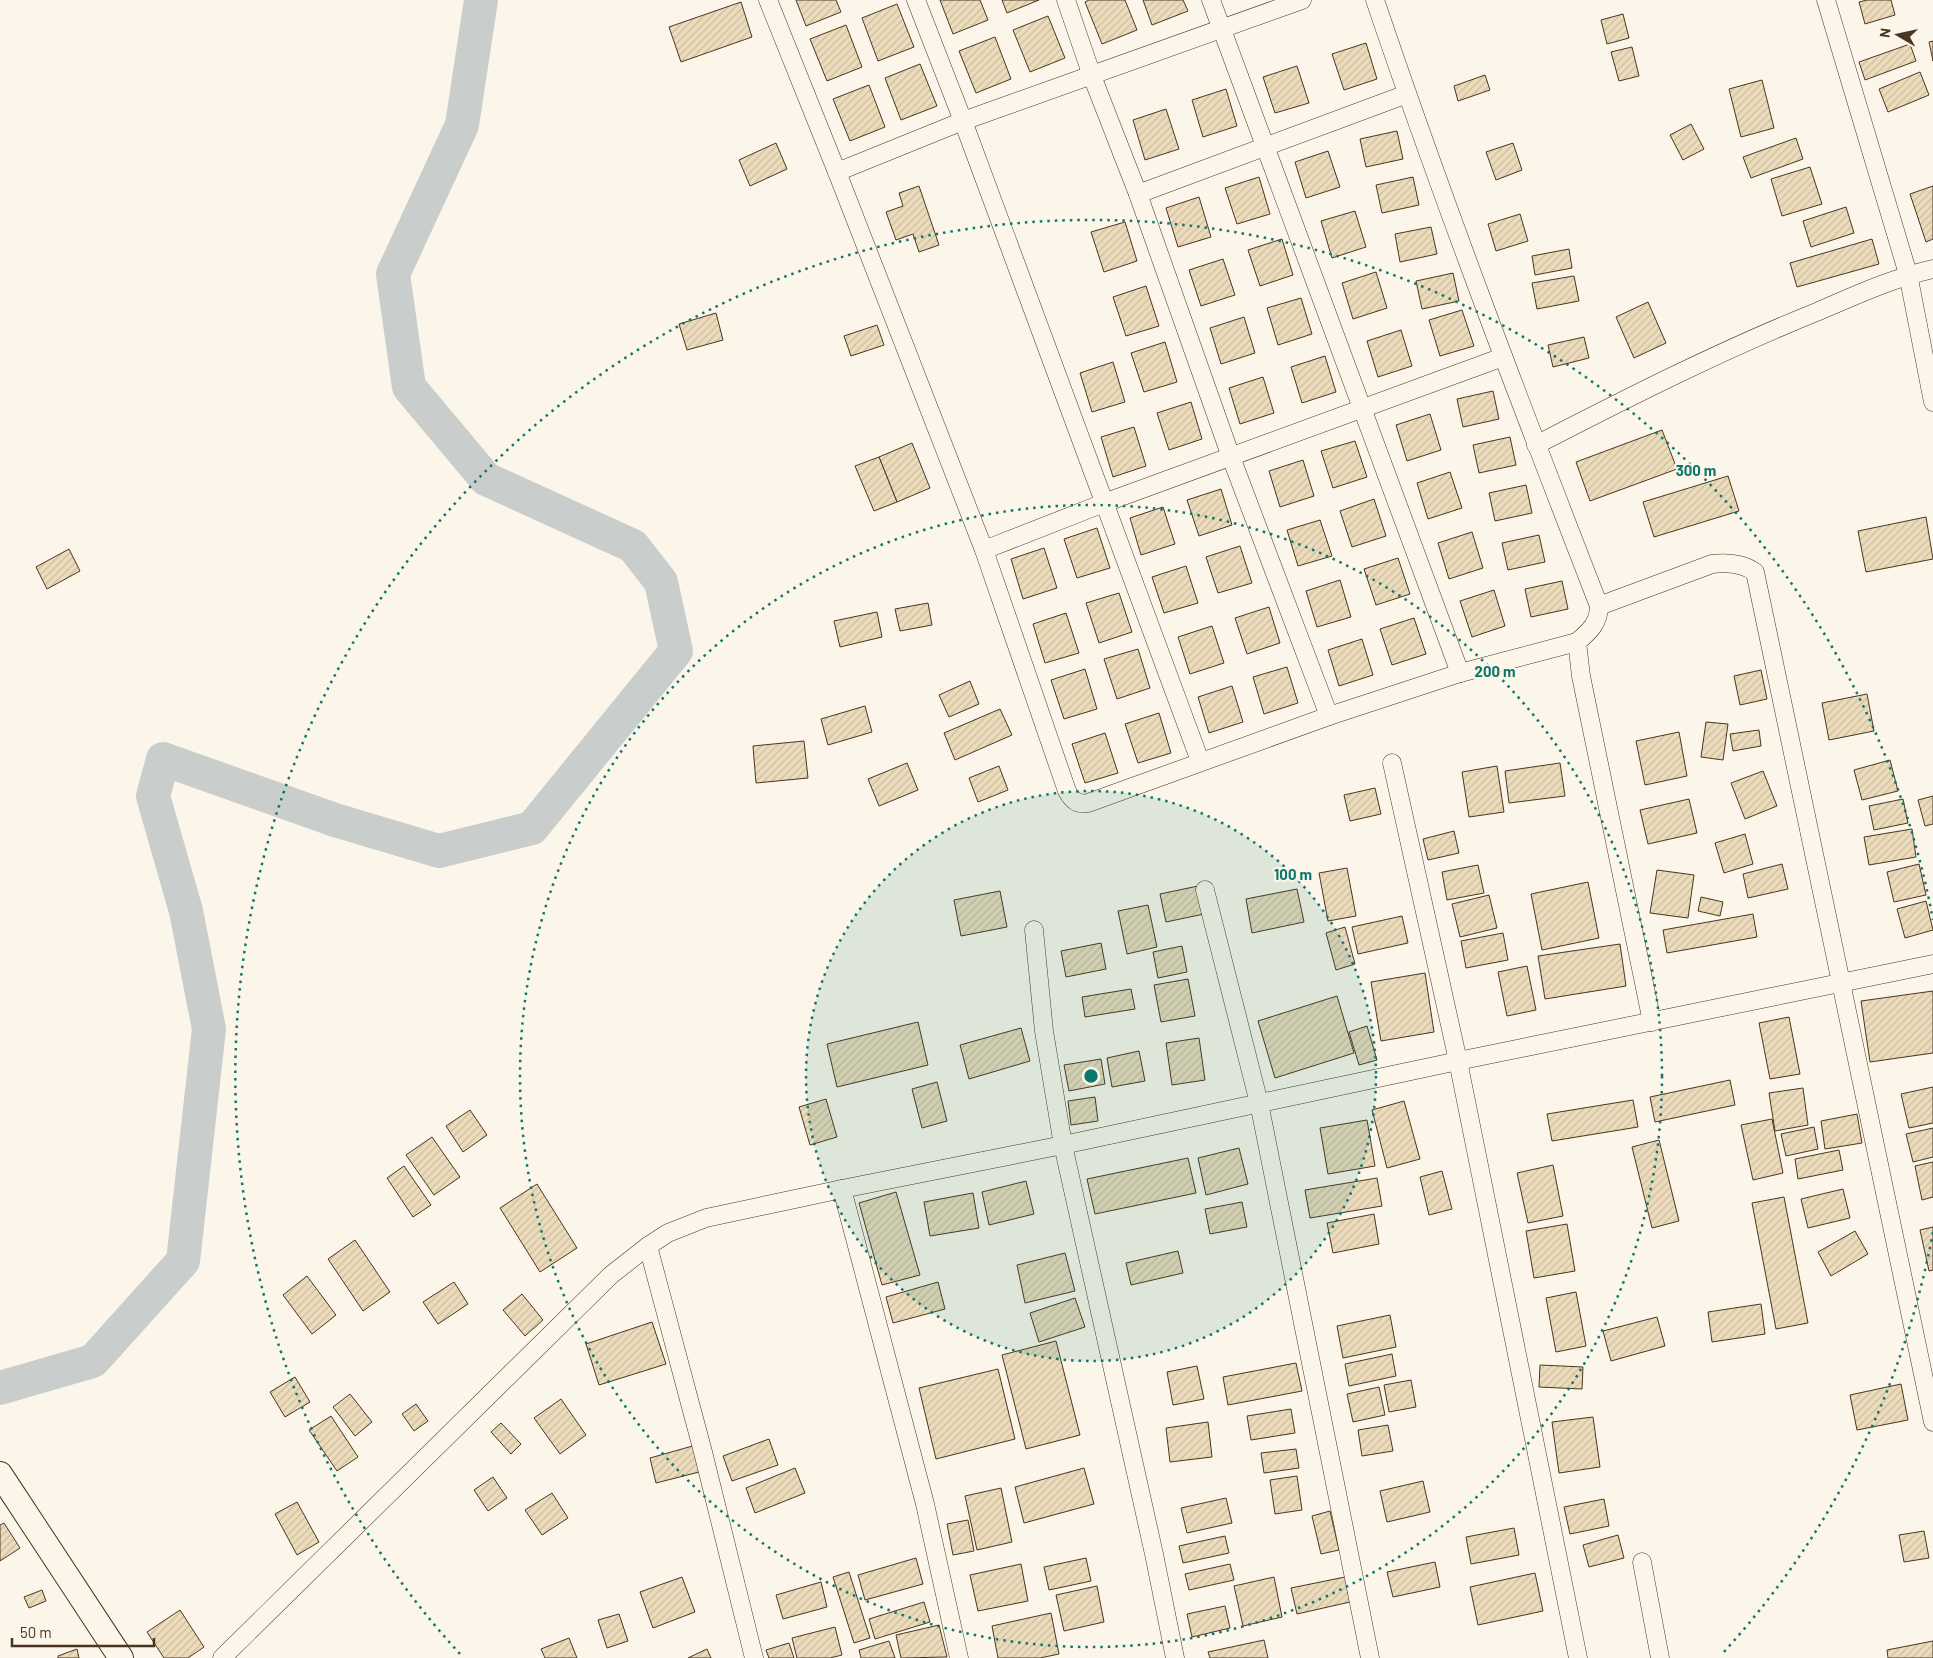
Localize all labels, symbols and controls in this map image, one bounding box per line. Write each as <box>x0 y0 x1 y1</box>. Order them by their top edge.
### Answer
north arrow <box>1873 10 1923 60</box>
text: N <box>1876 27 1894 39</box>
text: 300 m <box>1676 461 1716 479</box>
text: 200 m <box>1474 662 1516 680</box>
text: 100 m <box>1274 865 1312 883</box>
centre of rings <box>1082 1067 1100 1085</box>
scale bar <box>12 1616 155 1648</box>
text: 50 m <box>20 1623 52 1641</box>

